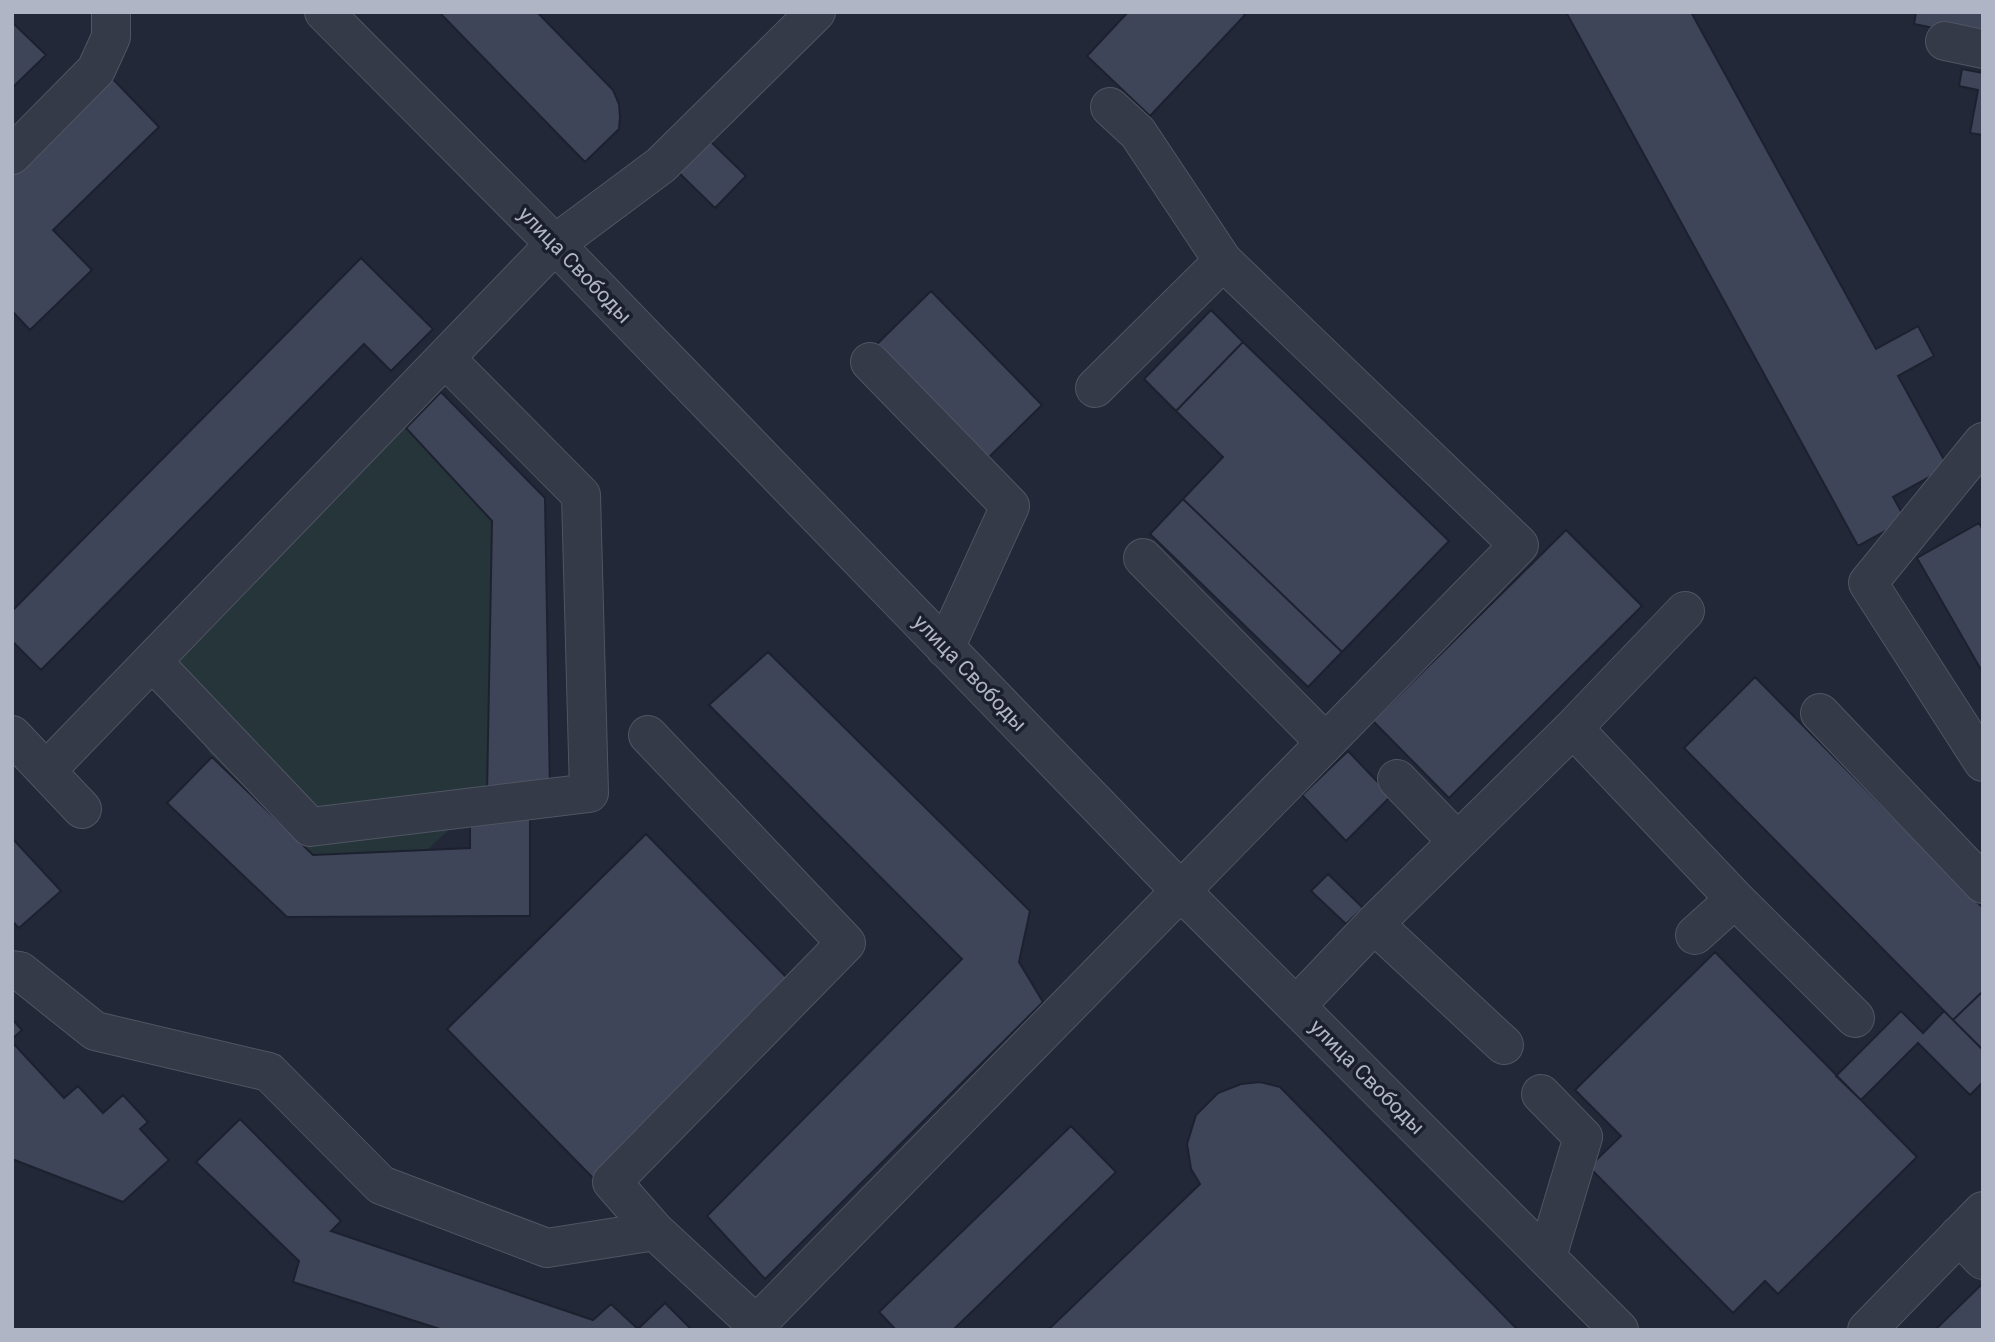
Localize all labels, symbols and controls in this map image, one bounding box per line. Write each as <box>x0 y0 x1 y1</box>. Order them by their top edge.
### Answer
street label: улица Свободы <box>513 202 637 328</box>
street label: улица Свободы <box>908 610 1032 736</box>
street label: улица Свободы <box>1305 1015 1429 1139</box>

